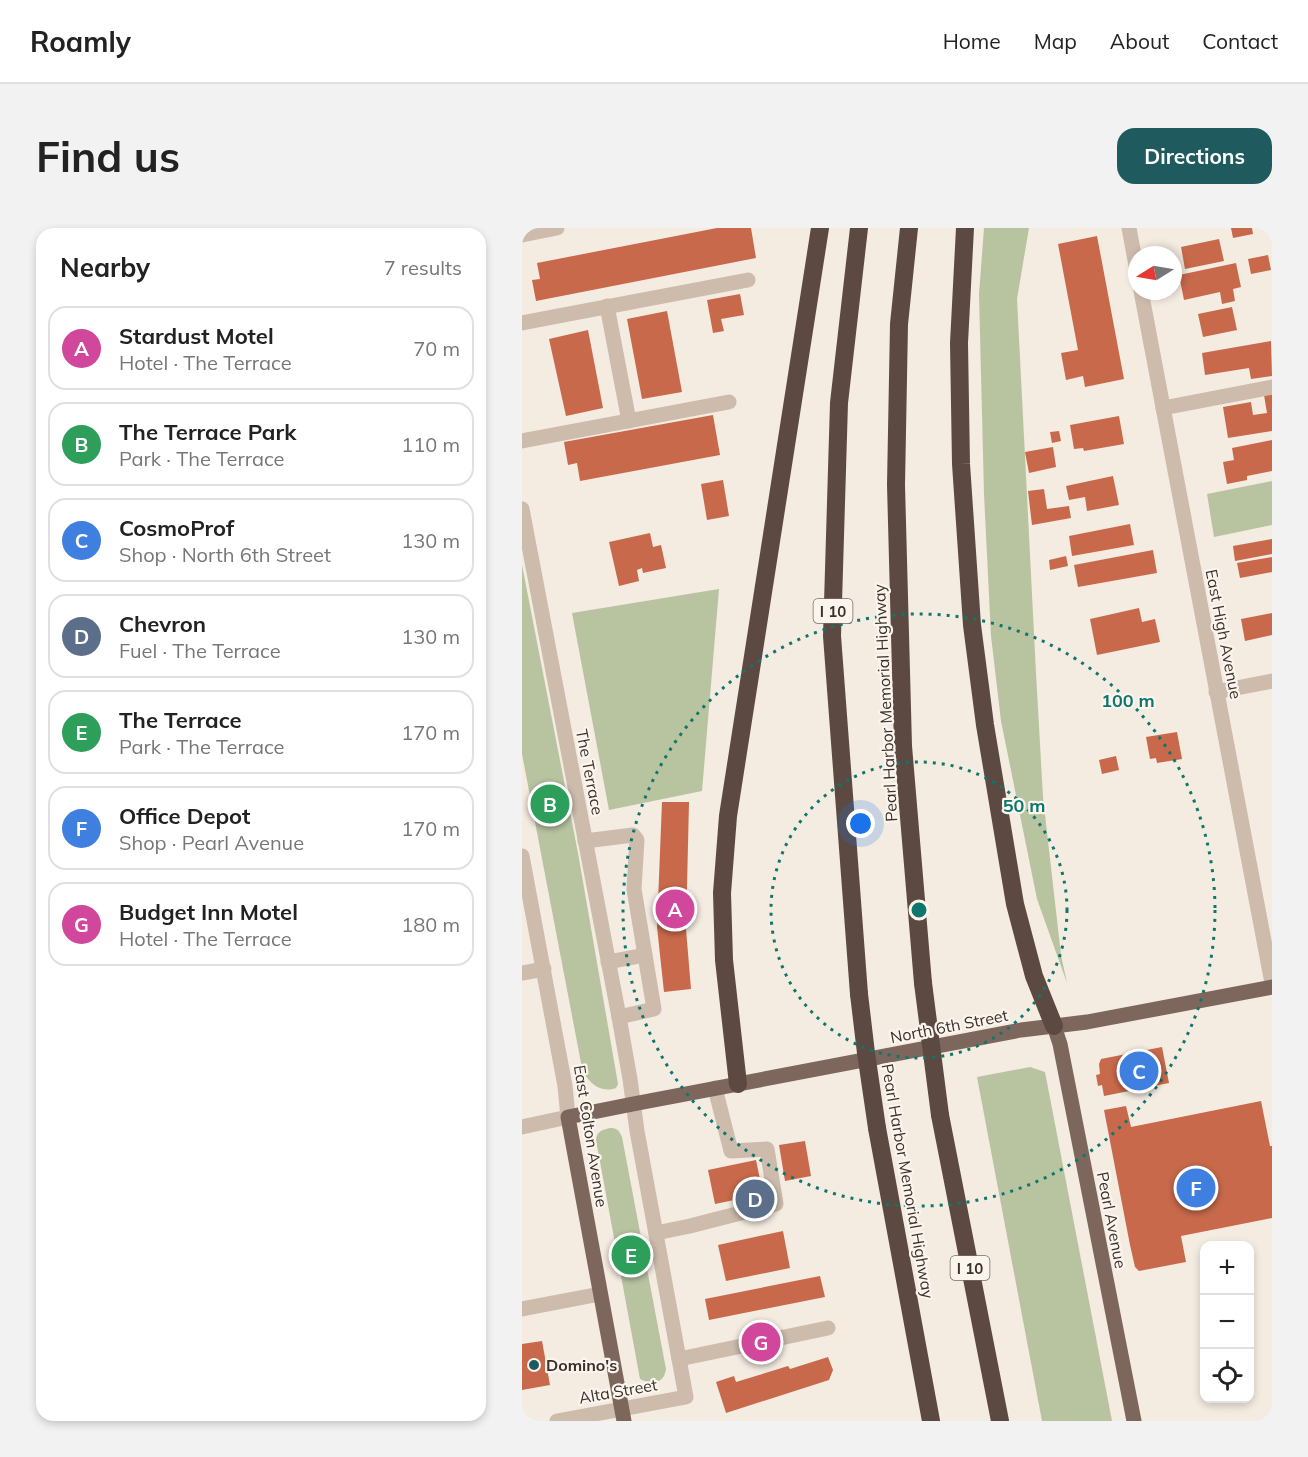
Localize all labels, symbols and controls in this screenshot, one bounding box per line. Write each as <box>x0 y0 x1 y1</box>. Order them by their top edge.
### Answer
text: Roamly <box>30 24 131 59</box>
text: Home <box>943 28 1001 54</box>
text: Map <box>1034 28 1077 54</box>
text: About <box>1110 28 1169 54</box>
text: Contact <box>1202 28 1278 54</box>
button: Directions <box>1117 128 1272 184</box>
text: Find us <box>36 130 180 183</box>
north arrow <box>1128 246 1182 300</box>
text: Nearby <box>60 251 150 284</box>
text: 7 results <box>384 255 462 280</box>
text: Stardust Motel <box>119 322 274 350</box>
text: A <box>74 336 89 361</box>
text: 70 m <box>413 336 460 361</box>
text: Hotel · The Terrace <box>119 350 292 375</box>
text: The Terrace Park <box>119 418 296 446</box>
text: B <box>75 432 88 457</box>
text: 110 m <box>401 432 460 457</box>
text: Park · The Terrace <box>119 446 285 471</box>
text: CosmoProf <box>119 514 234 542</box>
text: C <box>75 528 88 553</box>
text: 130 m <box>401 528 460 553</box>
text: Shop · North 6th Street <box>119 542 331 567</box>
street label: East High Avenue <box>1202 568 1246 700</box>
street label: Pearl Harbor Memorial Highway <box>869 583 901 822</box>
road number: I 10 <box>814 599 852 623</box>
text: Chevron <box>119 610 206 638</box>
text: D <box>74 624 89 649</box>
text: 130 m <box>401 624 460 649</box>
text: Fuel · The Terrace <box>119 638 281 663</box>
text: 100 m <box>1101 689 1155 712</box>
text: The Terrace <box>119 706 242 734</box>
text: E <box>76 720 87 745</box>
text: 170 m <box>401 720 460 745</box>
street label: The Terrace <box>572 728 608 816</box>
text: Park · The Terrace <box>119 734 285 759</box>
pin: B <box>531 782 570 826</box>
text: 50 m <box>1003 794 1045 817</box>
text: Office Depot <box>119 802 250 830</box>
your location <box>846 809 875 838</box>
text: F <box>76 816 87 841</box>
text: 170 m <box>401 816 460 841</box>
text: Shop · Pearl Avenue <box>119 830 304 855</box>
pin: A <box>656 886 694 932</box>
text: Budget Inn Motel <box>119 898 298 926</box>
centre of rings <box>909 900 929 920</box>
text: G <box>74 912 89 937</box>
text: 180 m <box>401 912 460 937</box>
text: Hotel · The Terrace <box>119 926 292 951</box>
street label: North 6th Street <box>888 1005 1010 1047</box>
pin: C <box>1120 1048 1158 1094</box>
street label: Pearl Harbor Memorial Highway <box>877 1062 939 1300</box>
street label: East Colton Avenue <box>570 1063 612 1209</box>
pin: F <box>1176 1166 1216 1210</box>
street label: Pearl Avenue <box>1093 1170 1131 1270</box>
pin: D <box>736 1176 774 1222</box>
pin: E <box>612 1232 650 1278</box>
map controls <box>1200 1241 1254 1403</box>
button: + <box>1200 1241 1254 1295</box>
road number: I 10 <box>950 1256 990 1280</box>
button: − <box>1200 1295 1254 1349</box>
pin: G <box>742 1320 780 1364</box>
button: locate <box>1200 1349 1254 1403</box>
place label: Domino's <box>546 1355 617 1375</box>
marker: Domino's <box>527 1358 541 1372</box>
street label: Alta Street <box>577 1374 659 1408</box>

